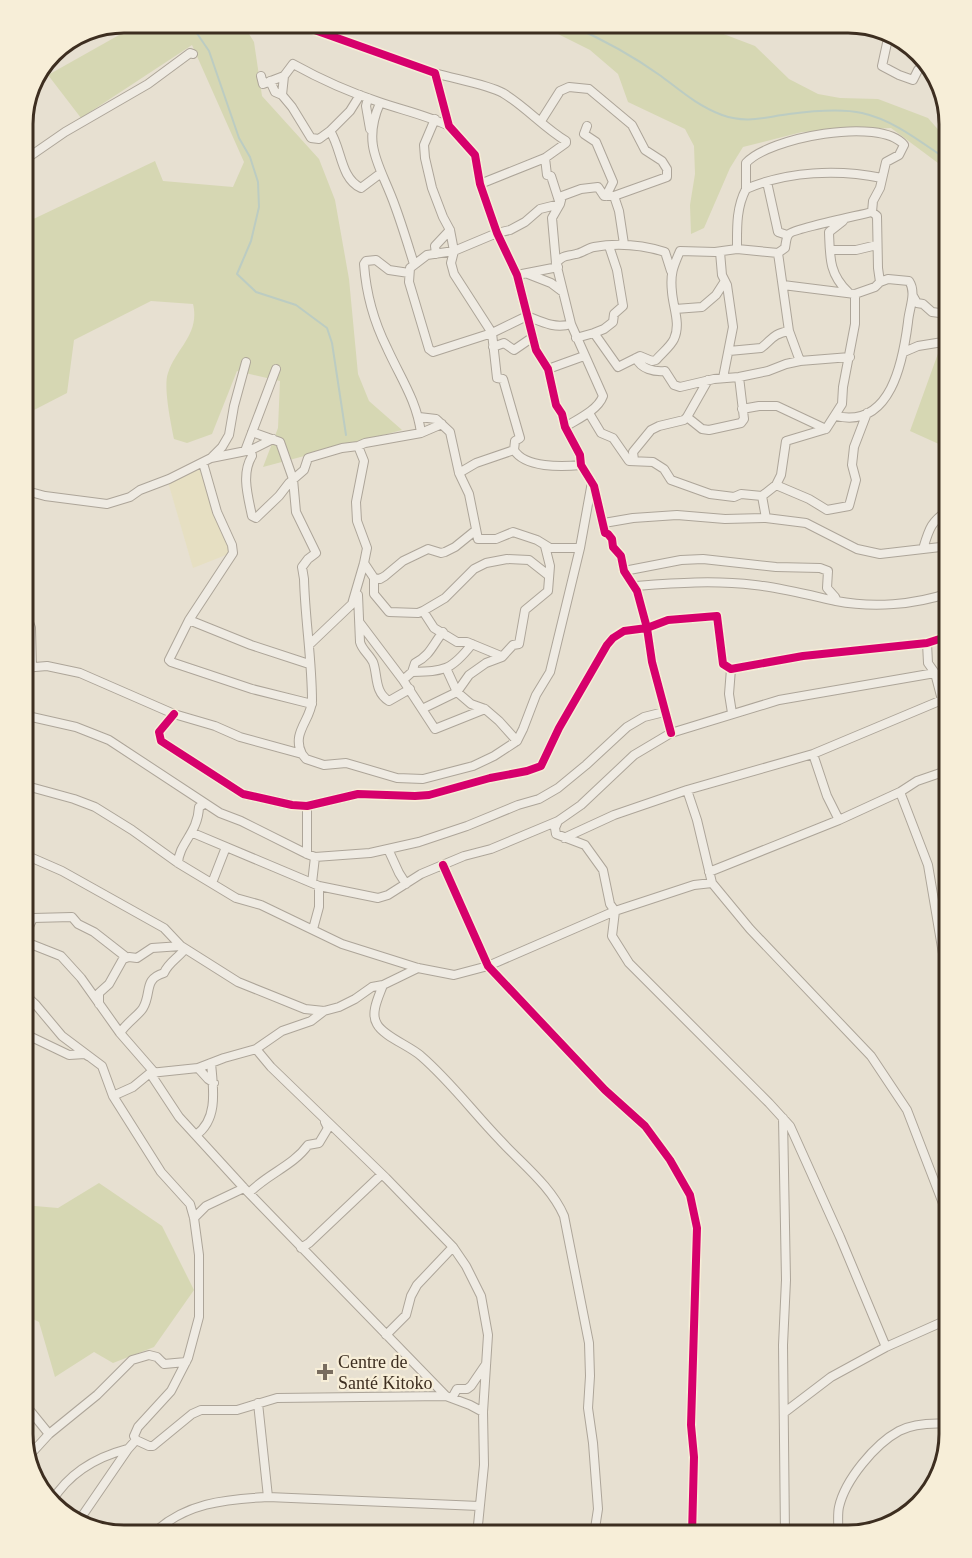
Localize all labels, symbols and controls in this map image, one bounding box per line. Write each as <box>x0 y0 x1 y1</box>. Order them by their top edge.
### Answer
place label: Centre de Santé Kitoko <box>338 1352 433 1393</box>
marker: Centre de Santé Kitoko <box>316 1363 334 1381</box>

